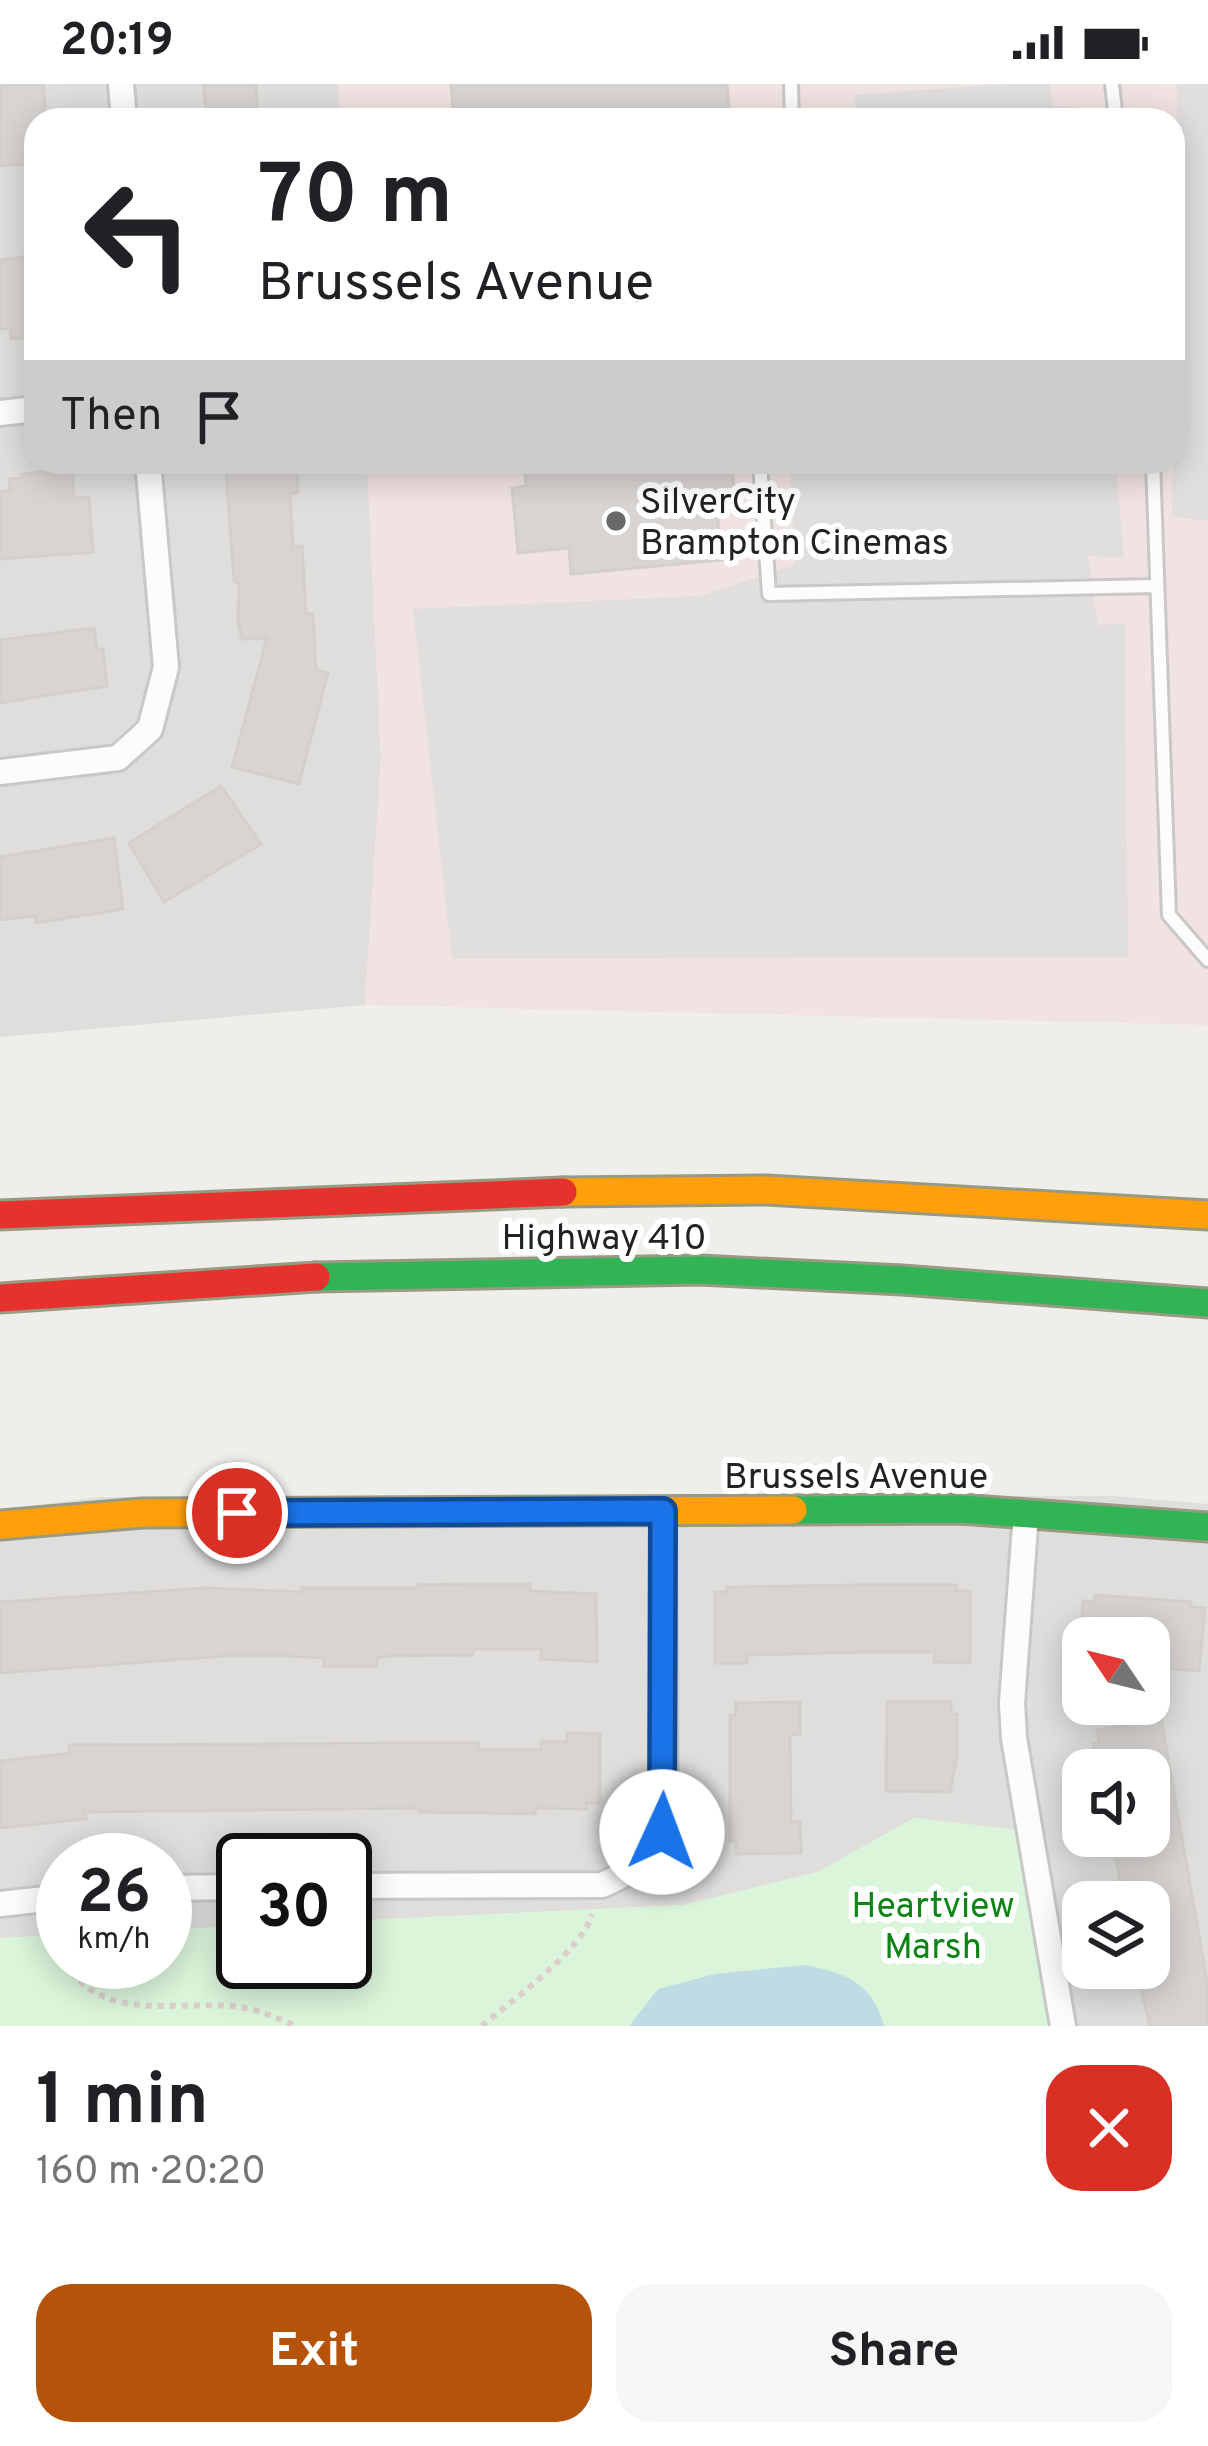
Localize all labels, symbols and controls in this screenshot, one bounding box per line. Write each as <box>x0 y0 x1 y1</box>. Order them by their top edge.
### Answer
text: 20:19 <box>60 14 174 71</box>
text: 70 m <box>258 147 453 253</box>
icon: left <box>60 156 216 312</box>
text: Brussels Avenue <box>258 251 654 320</box>
icon: arrive <box>186 384 252 450</box>
text: Then <box>60 389 162 446</box>
place label: SilverCity Brampton Cinemas <box>640 481 949 568</box>
marker: SilverCity Brampton Cinemas <box>603 508 629 534</box>
street label: Highway 410 <box>501 1217 707 1263</box>
street label: Brussels Avenue <box>724 1456 988 1502</box>
pin <box>186 1462 288 1564</box>
icon: arrive <box>204 1480 270 1546</box>
north arrow <box>1062 1617 1170 1725</box>
map controls <box>1062 1617 1170 1989</box>
button: sound <box>1062 1749 1170 1857</box>
position arrow <box>599 1769 725 1895</box>
speed limit sign: 30 <box>216 1833 372 1989</box>
text: 26 <box>77 1858 151 1934</box>
button: layers <box>1062 1881 1170 1989</box>
park label: Heartview Marsh <box>851 1885 1015 1972</box>
text: km/h <box>78 1922 150 1959</box>
text: 1 min <box>36 2058 209 2150</box>
button: close <box>1046 2065 1172 2191</box>
text: 160 m · 20:20 <box>36 2149 266 2198</box>
button: Exit <box>36 2284 592 2422</box>
button: Share <box>616 2284 1172 2422</box>

